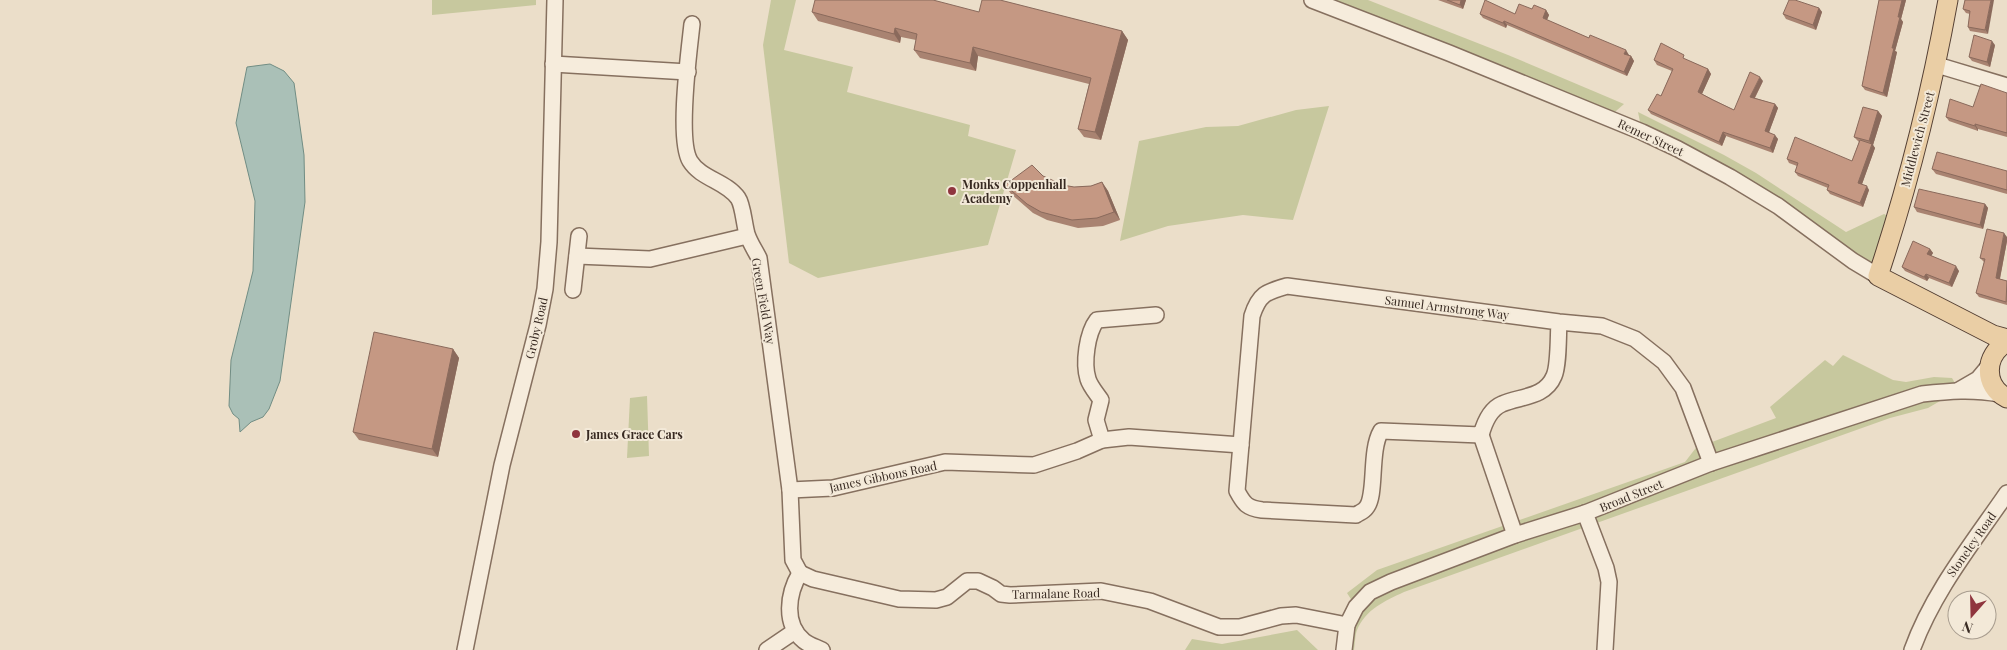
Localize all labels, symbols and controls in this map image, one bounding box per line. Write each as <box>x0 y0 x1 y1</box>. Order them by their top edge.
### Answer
street label: Middlewich Street <box>1897 89 1938 188</box>
street label: Remer Street <box>1616 115 1687 160</box>
place label: Monks Coppenhall Academy <box>961 176 1067 206</box>
marker: Monks Coppenhall Academy <box>946 185 958 197</box>
street label: Green Field Way <box>749 257 779 345</box>
street label: Samuel Armstrong Way <box>1384 291 1510 323</box>
street label: Groby Road <box>521 296 551 360</box>
place label: James Grace Cars <box>585 426 683 442</box>
marker: James Grace Cars <box>570 428 582 440</box>
street label: James Gibbons Road <box>827 457 938 495</box>
street label: Broad Street <box>1597 475 1666 515</box>
street label: Stoneley Road <box>1943 508 1999 580</box>
street label: Tarmalane Road <box>1012 584 1100 602</box>
north arrow <box>1947 590 1997 640</box>
text: N <box>1959 617 1975 638</box>

